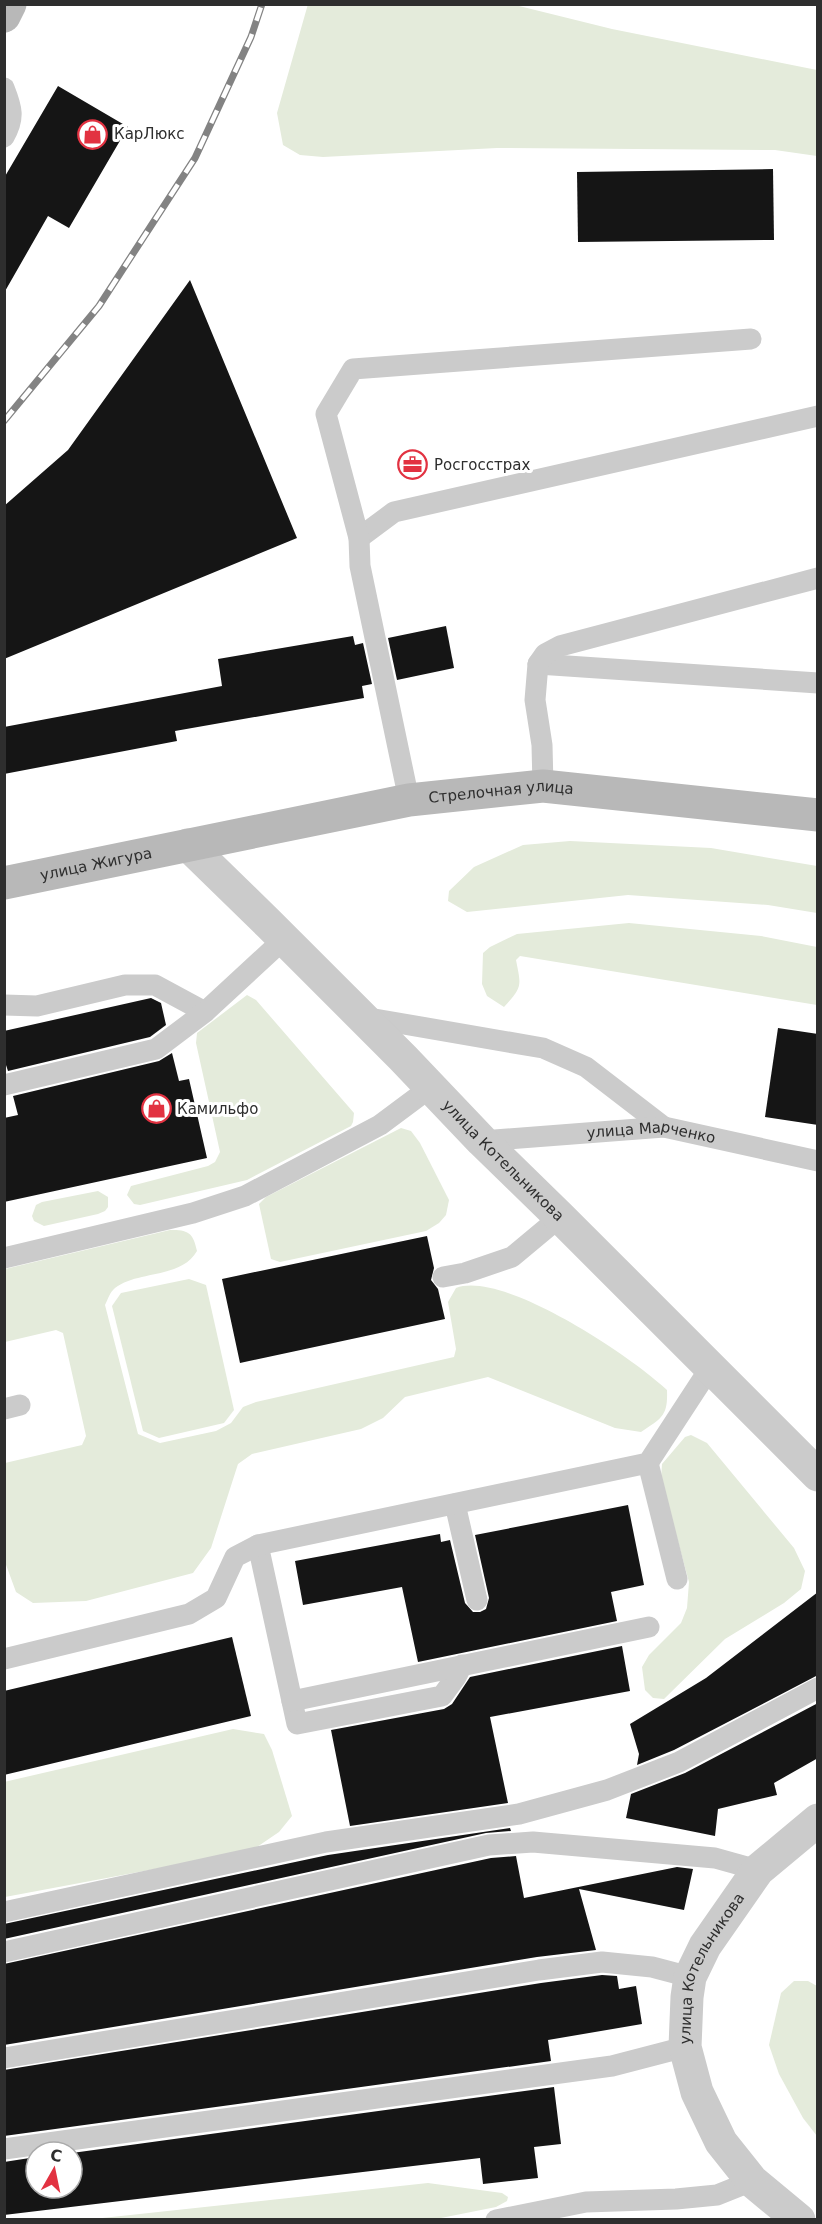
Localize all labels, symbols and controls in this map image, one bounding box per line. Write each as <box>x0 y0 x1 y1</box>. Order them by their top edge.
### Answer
shop icon: КарЛюкс <box>77 118 109 150</box>
place label: КарЛюкс <box>114 125 185 143</box>
office icon: Росгосстрах <box>397 449 429 481</box>
place label: Росгосстрах <box>434 456 530 474</box>
street label: Стрелочная улица <box>427 777 575 807</box>
street label: улица Жигура <box>39 844 154 884</box>
shop icon: Камильфо <box>140 1093 172 1125</box>
street label: улица Котельникова <box>439 1096 568 1225</box>
place label: Камильфо <box>177 1100 258 1118</box>
street label: улица Марченко <box>586 1118 717 1147</box>
street label: улица Котельникова <box>676 1889 748 2045</box>
north arrow <box>24 2140 84 2200</box>
text: С <box>49 2145 64 2166</box>

